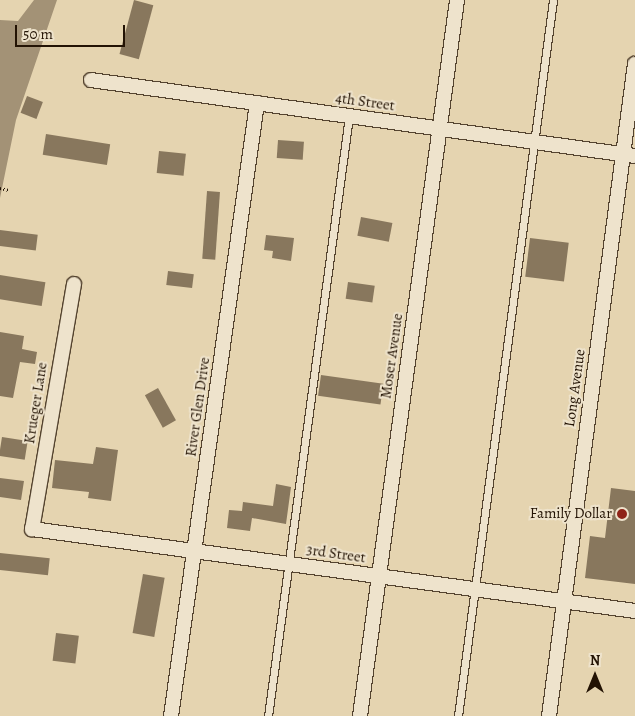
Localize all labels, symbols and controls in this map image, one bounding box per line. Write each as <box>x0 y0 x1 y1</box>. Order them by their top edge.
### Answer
scale bar <box>18 15 128 47</box>
text: 50 m <box>23 24 53 44</box>
street label: 4th Street <box>334 89 396 115</box>
street label: Moser Avenue <box>377 312 407 400</box>
street label: Long Avenue <box>561 348 589 428</box>
street label: River Glen Drive <box>182 356 214 458</box>
street label: Krueger Lane <box>21 361 51 445</box>
place label: Family Dollar <box>530 505 612 523</box>
marker: Family Dollar <box>616 508 628 520</box>
street label: 3rd Street <box>305 541 367 567</box>
north arrow <box>570 651 620 701</box>
text: N <box>590 651 600 670</box>

